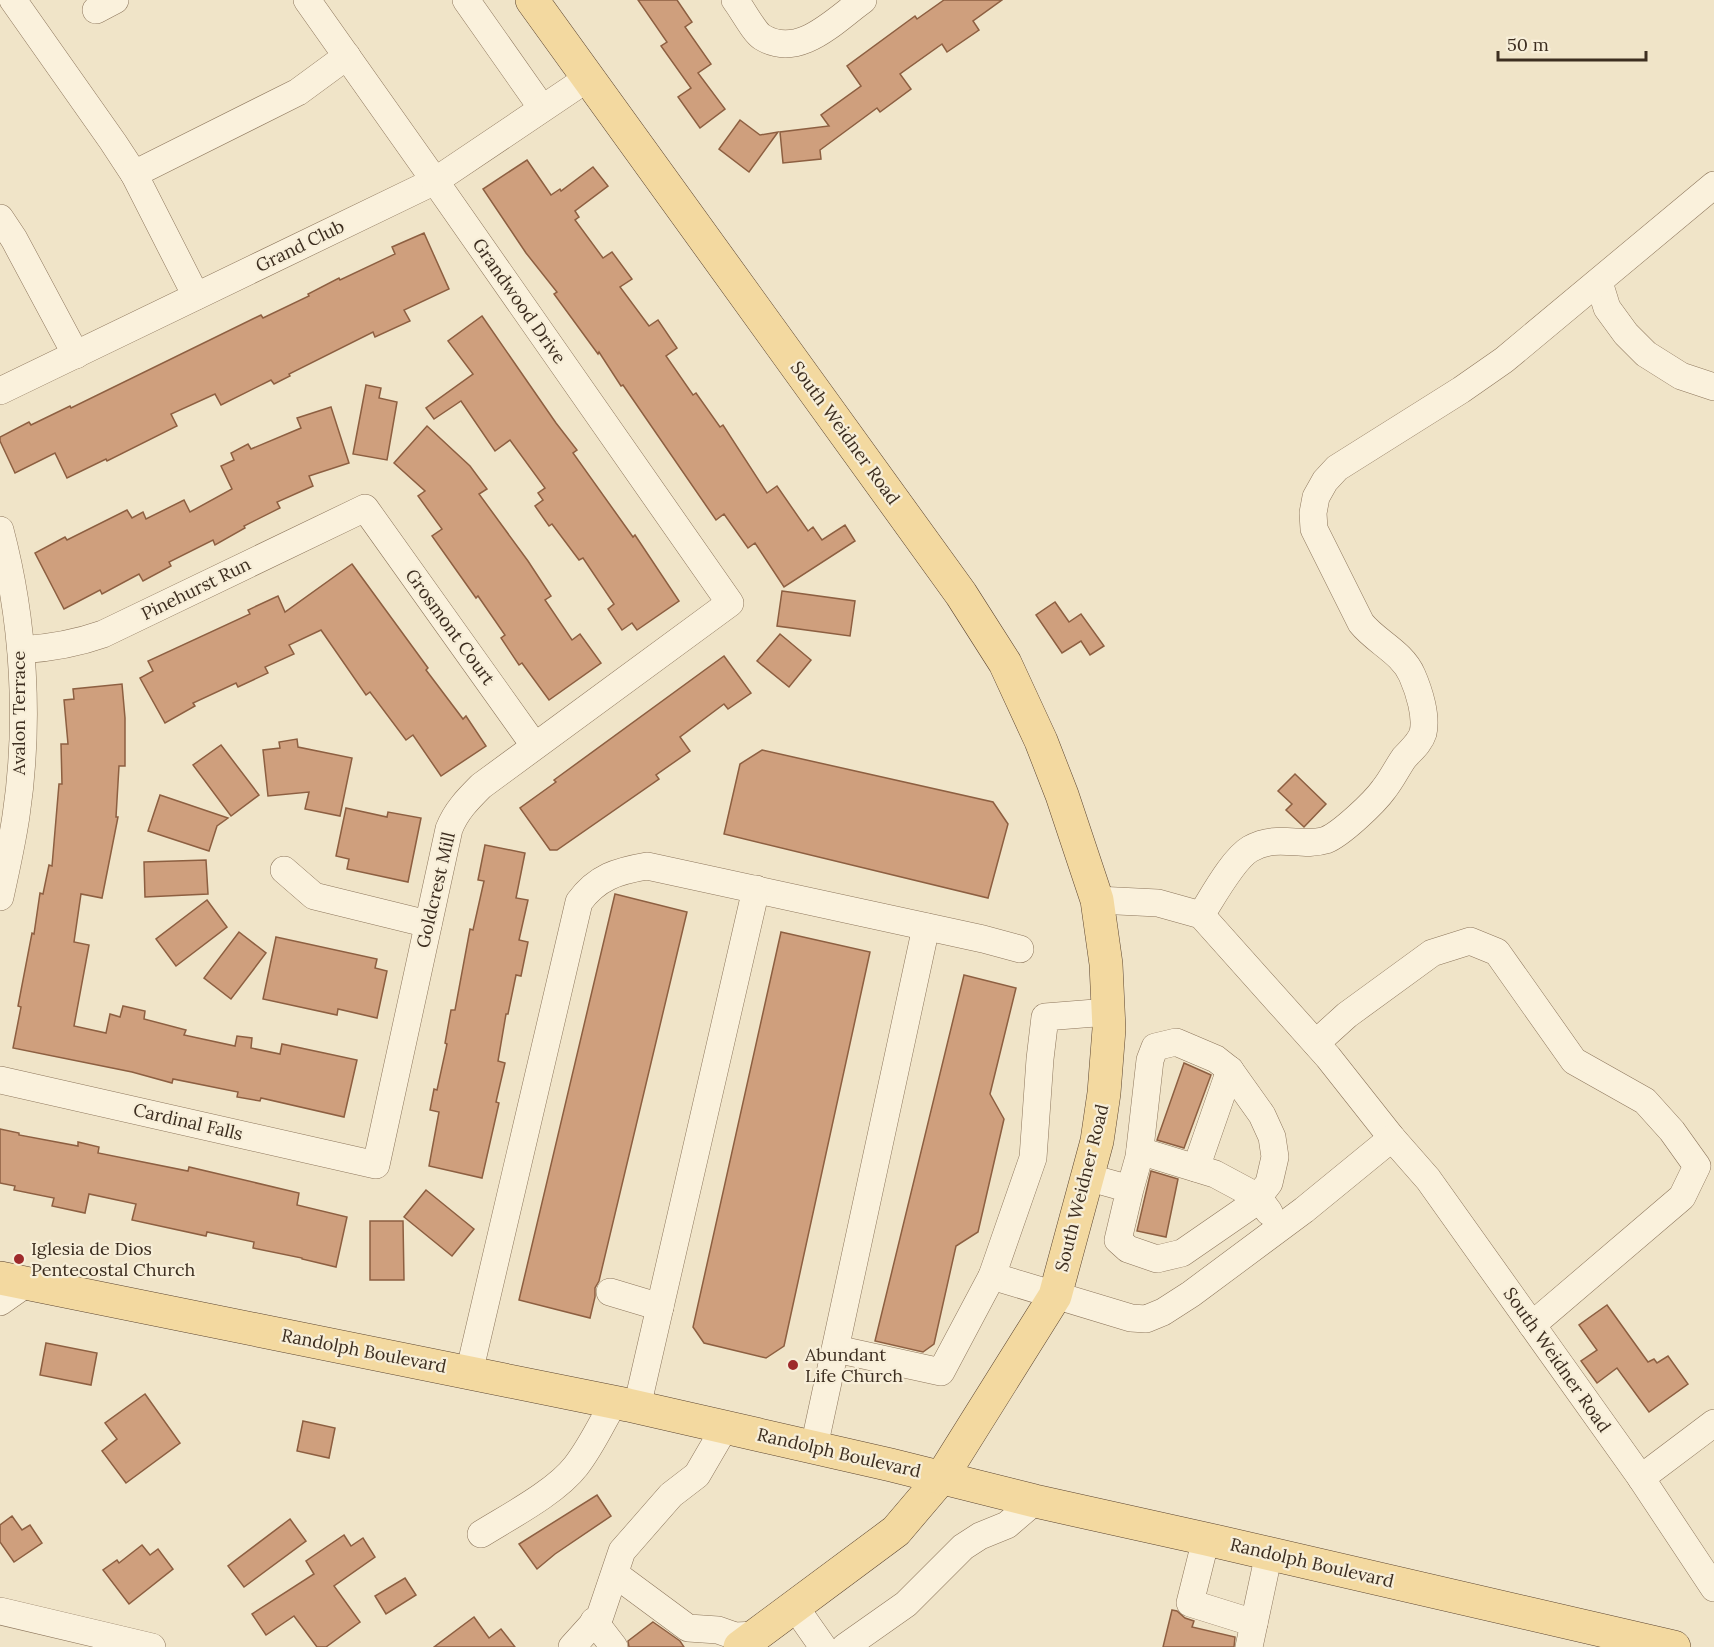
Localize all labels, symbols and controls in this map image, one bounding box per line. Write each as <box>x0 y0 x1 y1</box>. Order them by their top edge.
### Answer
scale bar <box>1498 24 1646 62</box>
text: 50 m <box>1507 33 1549 56</box>
street label: Grand Club <box>252 214 348 277</box>
street label: Grandwood Drive <box>468 233 571 368</box>
street label: South Weidner Road <box>786 356 905 509</box>
street label: Pinehurst Run <box>137 552 254 625</box>
street label: Grosmont Court <box>401 564 500 689</box>
street label: Avalon Terrace <box>7 650 30 776</box>
street label: Goldcrest Mill <box>411 830 460 950</box>
street label: Cardinal Falls <box>131 1098 245 1145</box>
street label: South Weidner Road <box>1050 1102 1113 1274</box>
place label: Iglesia de Dios Pentecostal Church <box>31 1237 195 1281</box>
marker: Iglesia de Dios Pentecostal Church <box>12 1252 26 1266</box>
street label: South Weidner Road <box>1499 1283 1616 1437</box>
street label: Randolph Boulevard <box>280 1323 449 1378</box>
place label: Abundant Life Church <box>804 1343 903 1387</box>
marker: Abundant Life Church <box>786 1358 800 1372</box>
street label: Randolph Boulevard <box>755 1422 924 1483</box>
street label: Randolph Boulevard <box>1228 1532 1397 1593</box>

